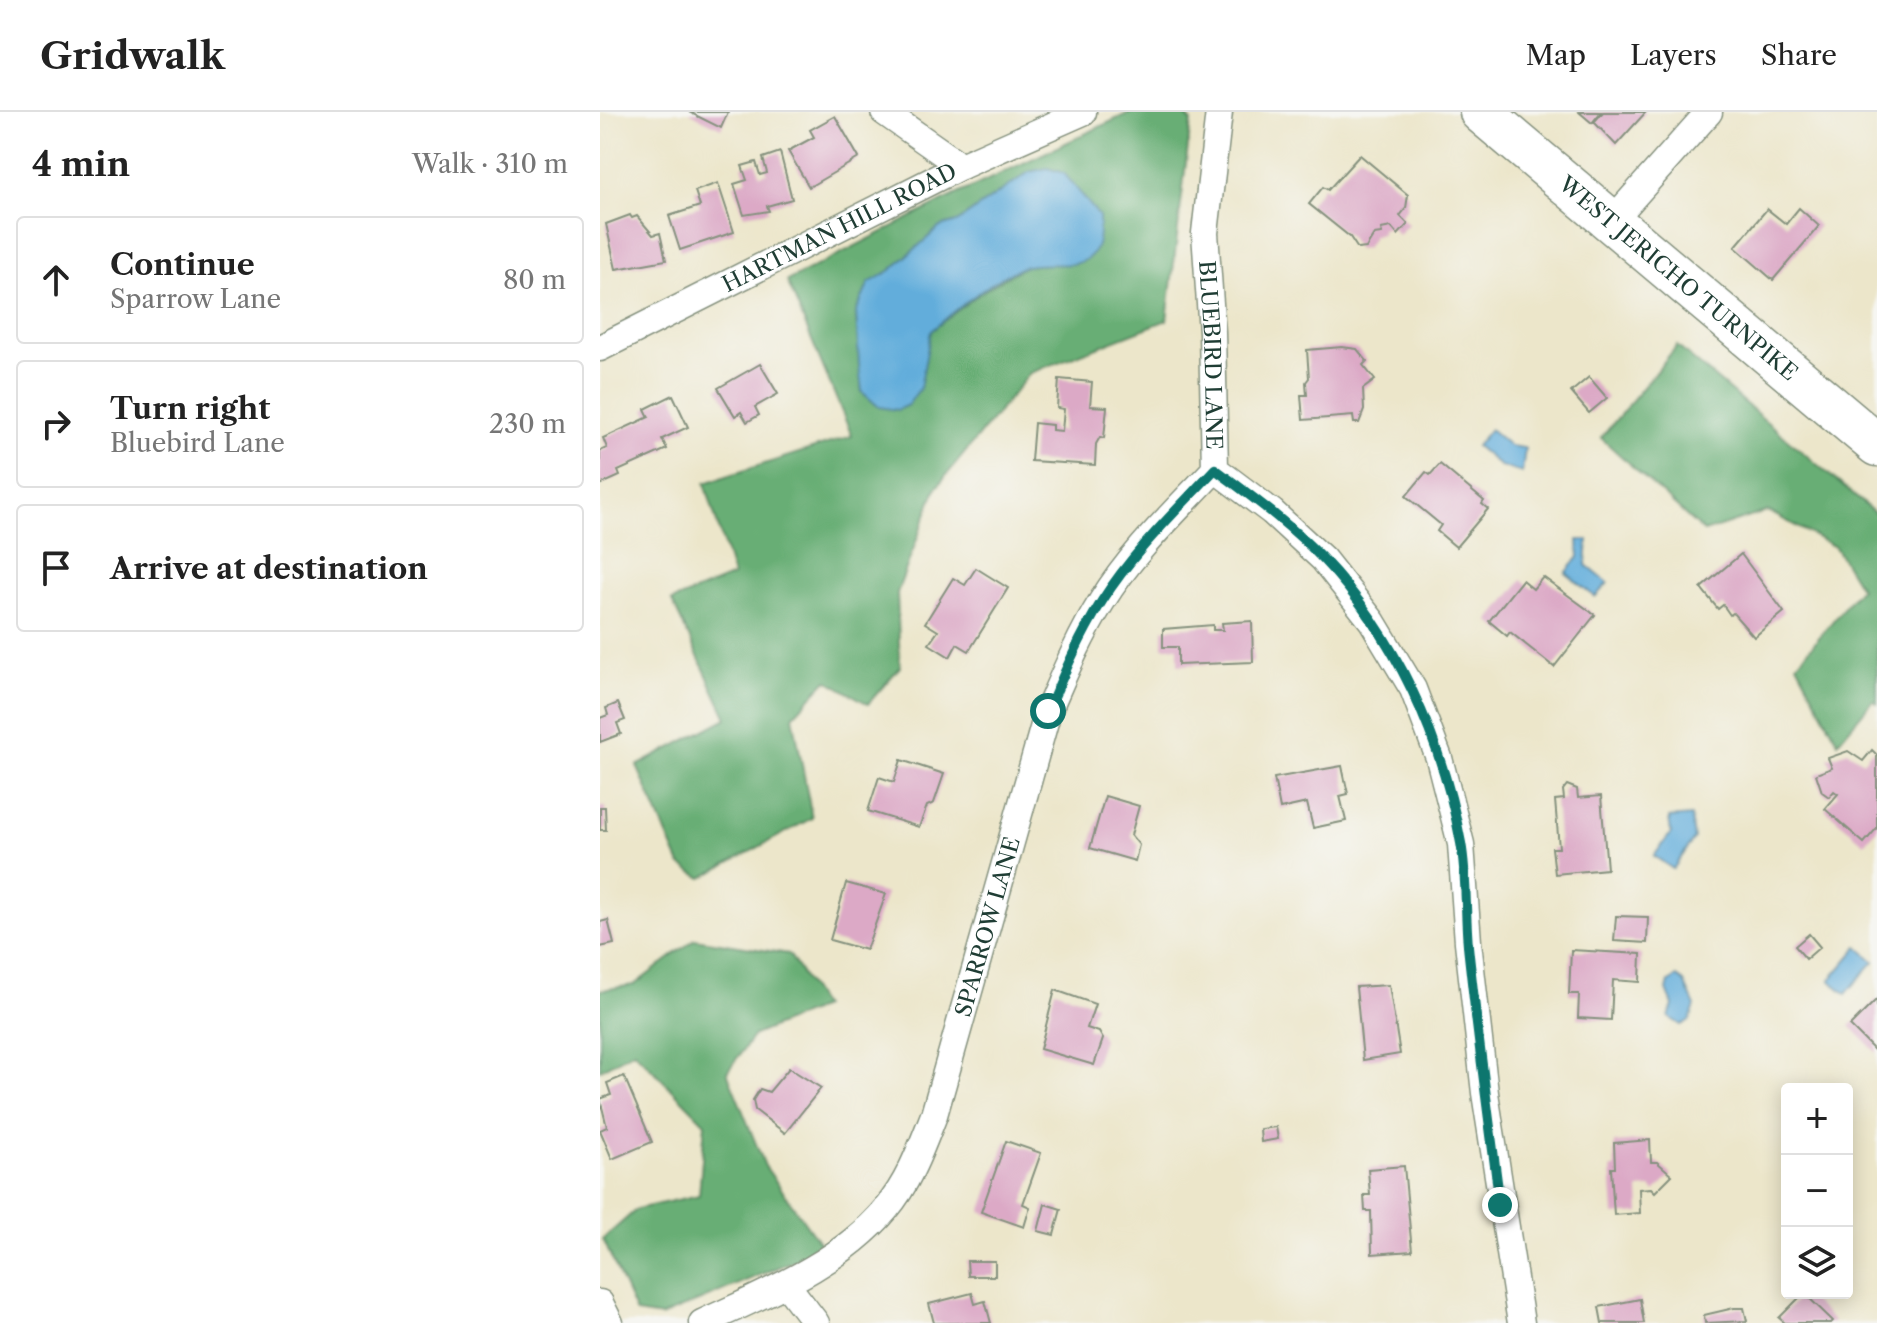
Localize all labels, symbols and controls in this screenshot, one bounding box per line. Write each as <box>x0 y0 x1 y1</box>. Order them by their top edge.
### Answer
text: Gridwalk <box>40 32 225 79</box>
text: Map <box>1526 38 1586 72</box>
text: Layers <box>1630 38 1717 72</box>
text: Share <box>1761 38 1837 72</box>
text: 4 min <box>32 143 130 185</box>
text: Walk · 310 m <box>412 148 568 180</box>
street label: HARTMAN HILL ROAD <box>718 157 961 298</box>
street label: WEST JERICHO TURNPIKE <box>1553 170 1803 386</box>
text: Continue <box>110 246 255 283</box>
icon: ahead <box>34 258 78 302</box>
street label: BLUEBIRD LANE <box>1193 260 1228 450</box>
text: 80 m <box>503 264 566 296</box>
text: Sparrow Lane <box>110 283 281 315</box>
text: Turn right <box>110 390 270 427</box>
icon: right <box>34 402 78 446</box>
text: 230 m <box>489 408 566 440</box>
text: Bluebird Lane <box>110 427 285 459</box>
icon: arrive <box>34 546 78 590</box>
text: Arrive at destination <box>110 550 428 587</box>
route start <box>1030 693 1066 729</box>
street label: SPARROW LANE <box>949 834 1026 1020</box>
map controls <box>1781 1083 1853 1299</box>
button: + <box>1781 1083 1853 1155</box>
button: − <box>1781 1155 1853 1227</box>
route end <box>1482 1187 1518 1223</box>
button: layers <box>1781 1227 1853 1299</box>

